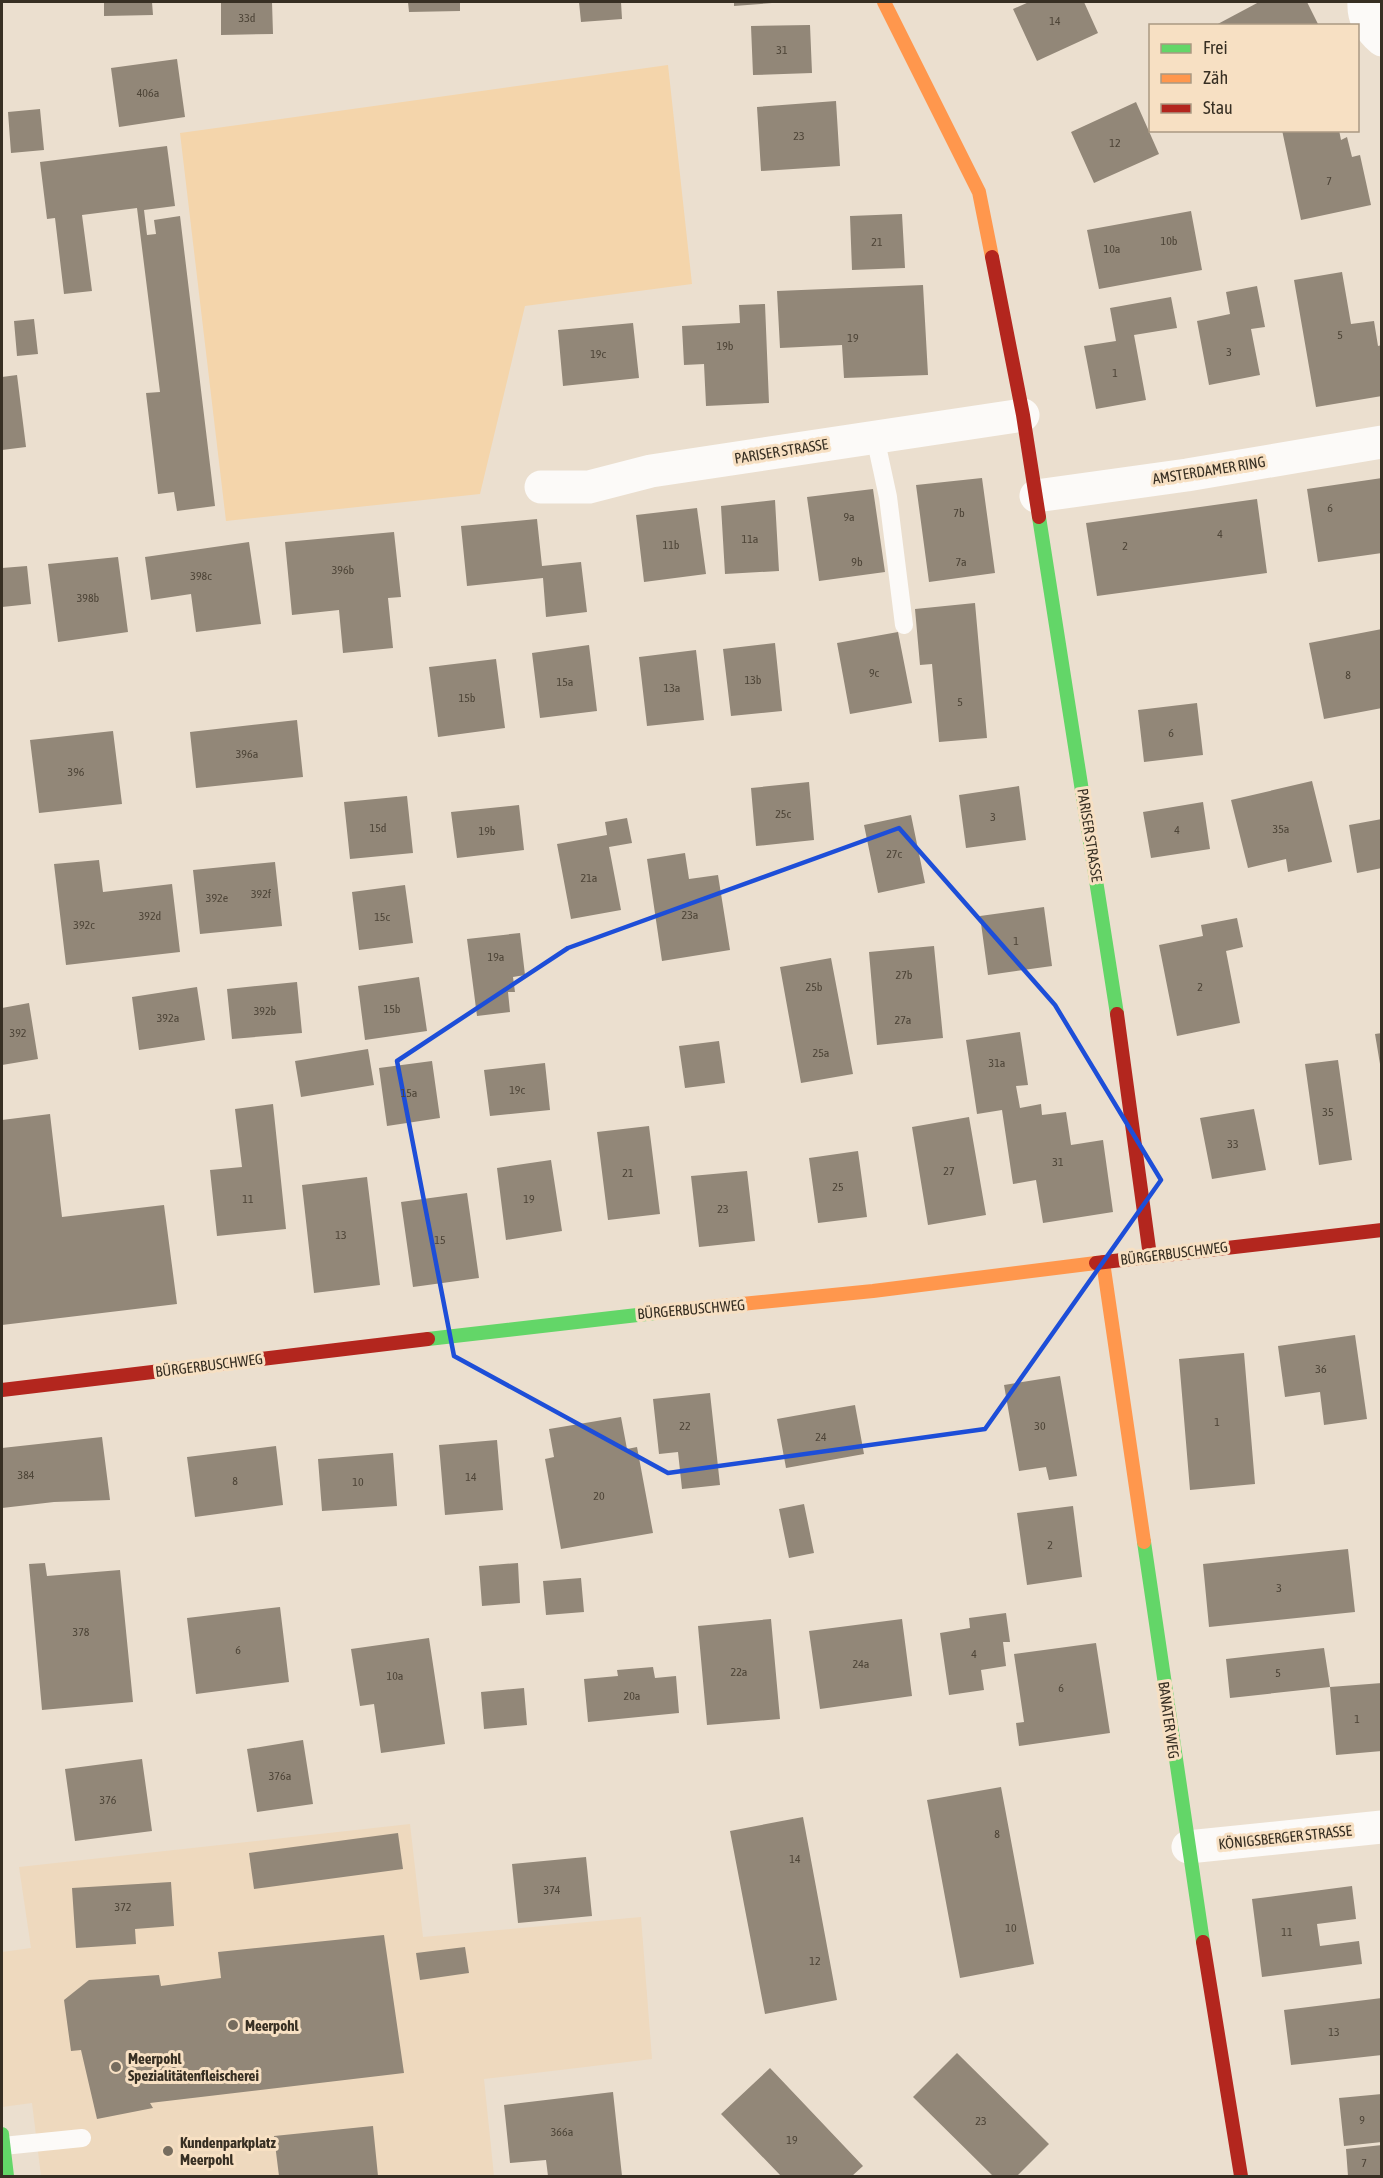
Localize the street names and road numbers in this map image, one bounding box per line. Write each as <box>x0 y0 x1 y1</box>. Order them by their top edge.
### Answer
street label: PARISER STRASSE <box>733 435 830 467</box>
street label: AMSTERDAMER RING <box>1151 453 1267 487</box>
street label: PARISER STRASSE <box>1074 787 1106 884</box>
street label: BÜRGERBUSCHWEG <box>1119 1238 1229 1268</box>
street label: BÜRGERBUSCHWEG <box>636 1296 746 1322</box>
street label: BÜRGERBUSCHWEG <box>154 1350 264 1380</box>
street label: BANATER WEG <box>1155 1680 1183 1760</box>
street label: KÖNIGSBERGER STRASSE <box>1217 1821 1353 1852</box>

